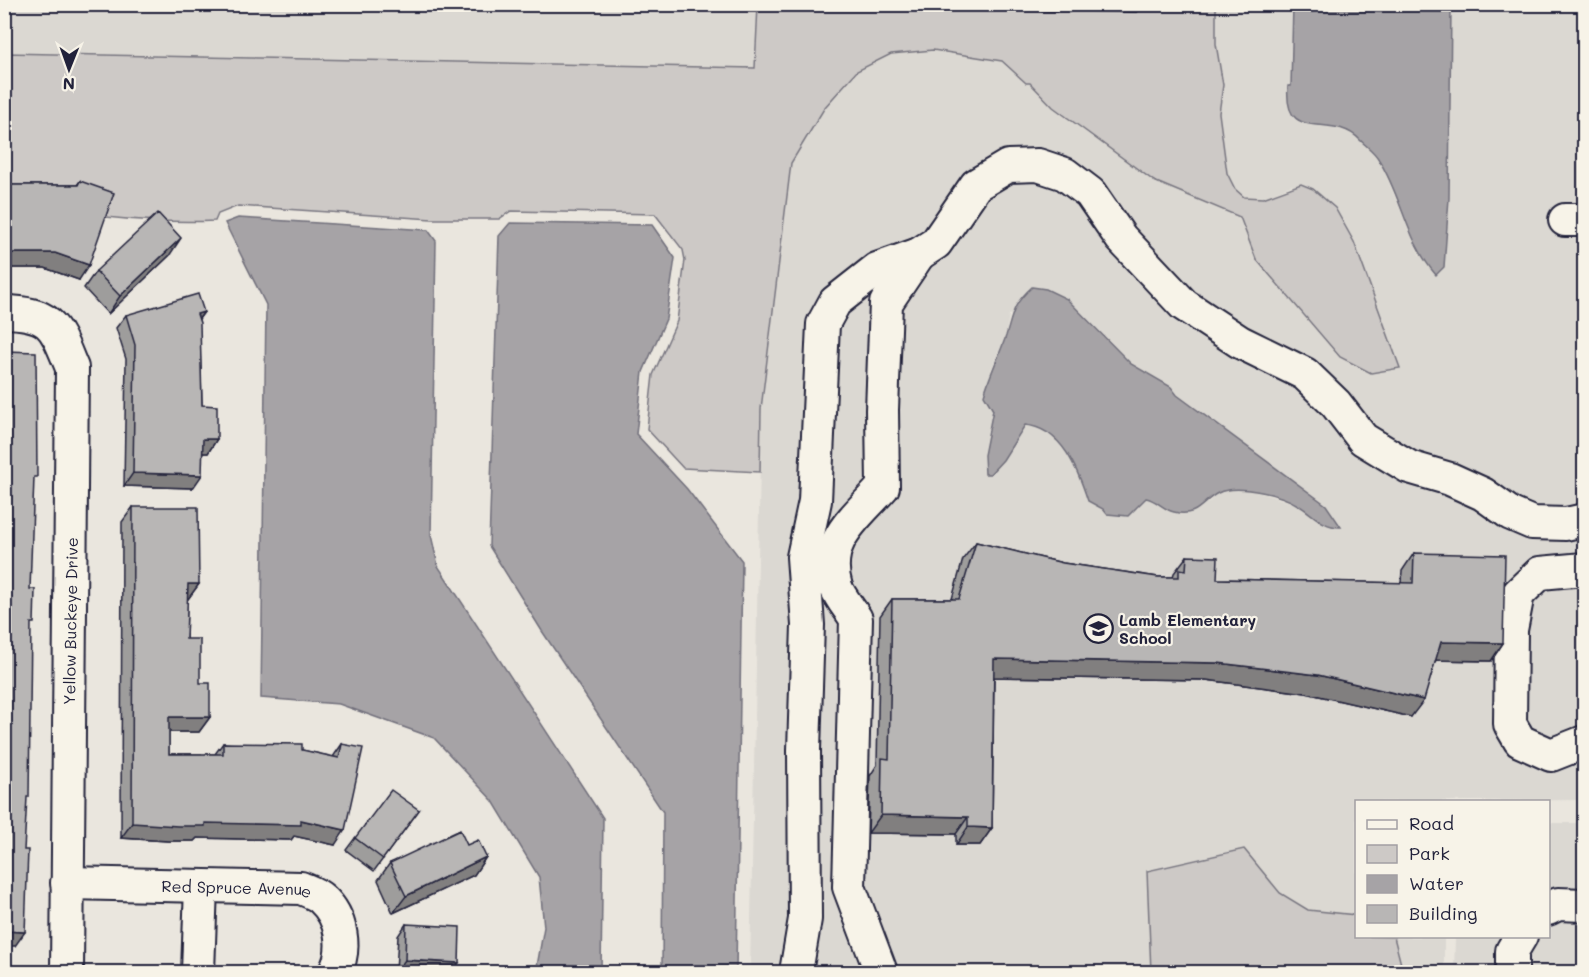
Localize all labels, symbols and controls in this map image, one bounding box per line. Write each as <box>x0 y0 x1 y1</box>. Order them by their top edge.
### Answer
north arrow <box>39 39 99 99</box>
text: N <box>62 74 75 95</box>
street label: Yellow Buckeye Drive <box>58 537 82 705</box>
place label: Lamb Elementary School <box>1119 609 1257 648</box>
school or university icon: Lamb Elementary School <box>1082 612 1114 644</box>
legend <box>1355 800 1550 938</box>
text: Road <box>1409 811 1454 835</box>
text: Park <box>1409 841 1450 865</box>
text: Water <box>1409 871 1464 895</box>
street label: Red Spruce Avenue <box>161 875 315 902</box>
text: Building <box>1409 901 1477 925</box>

